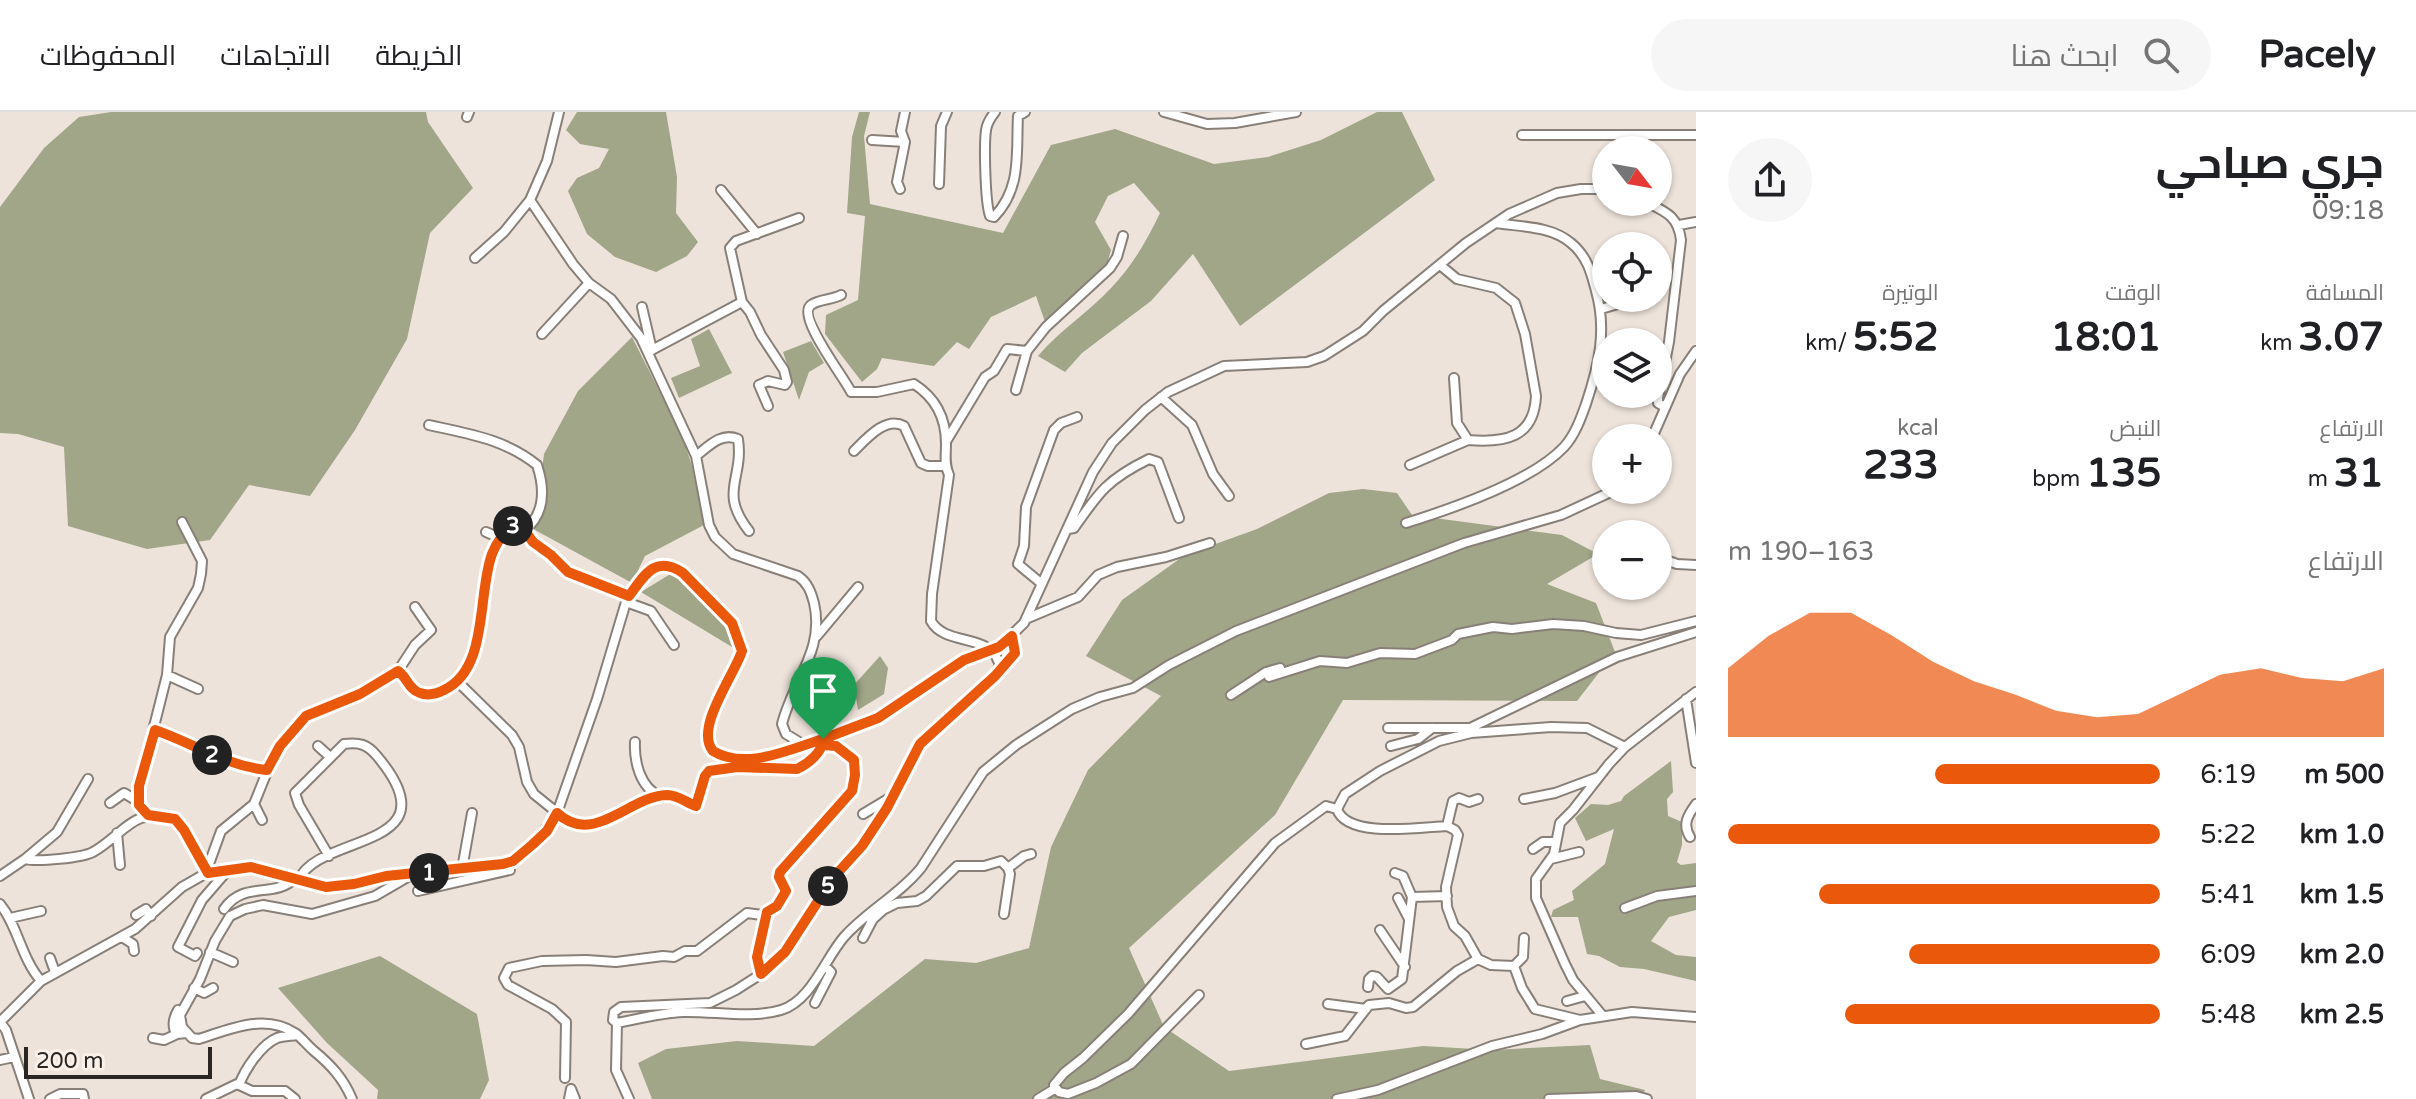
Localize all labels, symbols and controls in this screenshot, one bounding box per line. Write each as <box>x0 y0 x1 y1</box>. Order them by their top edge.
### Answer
search box <box>1651 19 2211 91</box>
text: Pacely <box>2259 32 2376 78</box>
icon: search <box>2139 33 2183 77</box>
text: ابحث هنا <box>2011 38 2119 75</box>
text: المحفوظات <box>40 39 176 73</box>
text: الاتجاهات <box>220 39 331 73</box>
text: الخريطة <box>375 39 463 73</box>
north arrow <box>1592 136 1672 216</box>
map controls <box>1592 136 1672 600</box>
button: share <box>1728 138 1812 222</box>
text: جري صباحي <box>2156 138 2384 191</box>
text: 09:18 <box>2312 195 2384 226</box>
button: locate <box>1592 232 1672 312</box>
text: الوتيرة <box>1882 280 1939 306</box>
text: الوقت <box>2105 280 2161 306</box>
text: المسافة <box>2306 280 2384 306</box>
text: 5:52 <box>1853 313 1939 361</box>
text: 18:01 <box>2050 313 2161 361</box>
text: 3.07 <box>2298 313 2384 361</box>
button: layers <box>1592 328 1672 408</box>
text: /km <box>1805 330 1853 356</box>
text: km <box>2260 330 2298 356</box>
text: kcal <box>1897 415 1939 441</box>
text: النبض <box>2110 416 2161 442</box>
text: الارتفاع <box>2320 416 2384 442</box>
button: + <box>1592 424 1672 504</box>
text: 233 <box>1863 441 1939 489</box>
text: 135 <box>2086 449 2161 497</box>
text: 31 <box>2334 449 2384 497</box>
text: bpm <box>2032 466 2086 492</box>
text: m <box>2308 466 2334 492</box>
pin: 3 <box>493 506 533 546</box>
text: 3 <box>506 513 520 539</box>
button: − <box>1592 520 1672 600</box>
text: 163–190 m <box>1728 536 1874 567</box>
text: الارتفاع <box>2308 546 2384 577</box>
pin <box>789 657 857 739</box>
icon: arrive <box>801 669 845 713</box>
pin: 2 <box>192 735 232 775</box>
text: 2 <box>205 742 219 768</box>
text: 6:19 <box>2200 759 2256 790</box>
text: 500 m <box>2304 759 2384 790</box>
text: 5:22 <box>2200 819 2256 850</box>
text: 1.0 km <box>2300 819 2384 850</box>
pin: 1 <box>409 853 449 893</box>
text: 1 <box>422 860 436 886</box>
pin: 5 <box>808 866 848 906</box>
text: 5 <box>821 873 835 899</box>
text: 5:41 <box>2200 879 2256 910</box>
text: 1.5 km <box>2300 879 2384 910</box>
text: 6:09 <box>2200 939 2256 970</box>
text: 2.0 km <box>2300 939 2384 970</box>
text: 5:48 <box>2200 999 2256 1030</box>
text: 2.5 km <box>2300 999 2384 1030</box>
scale bar <box>24 1043 212 1079</box>
text: 200 m <box>36 1048 103 1074</box>

